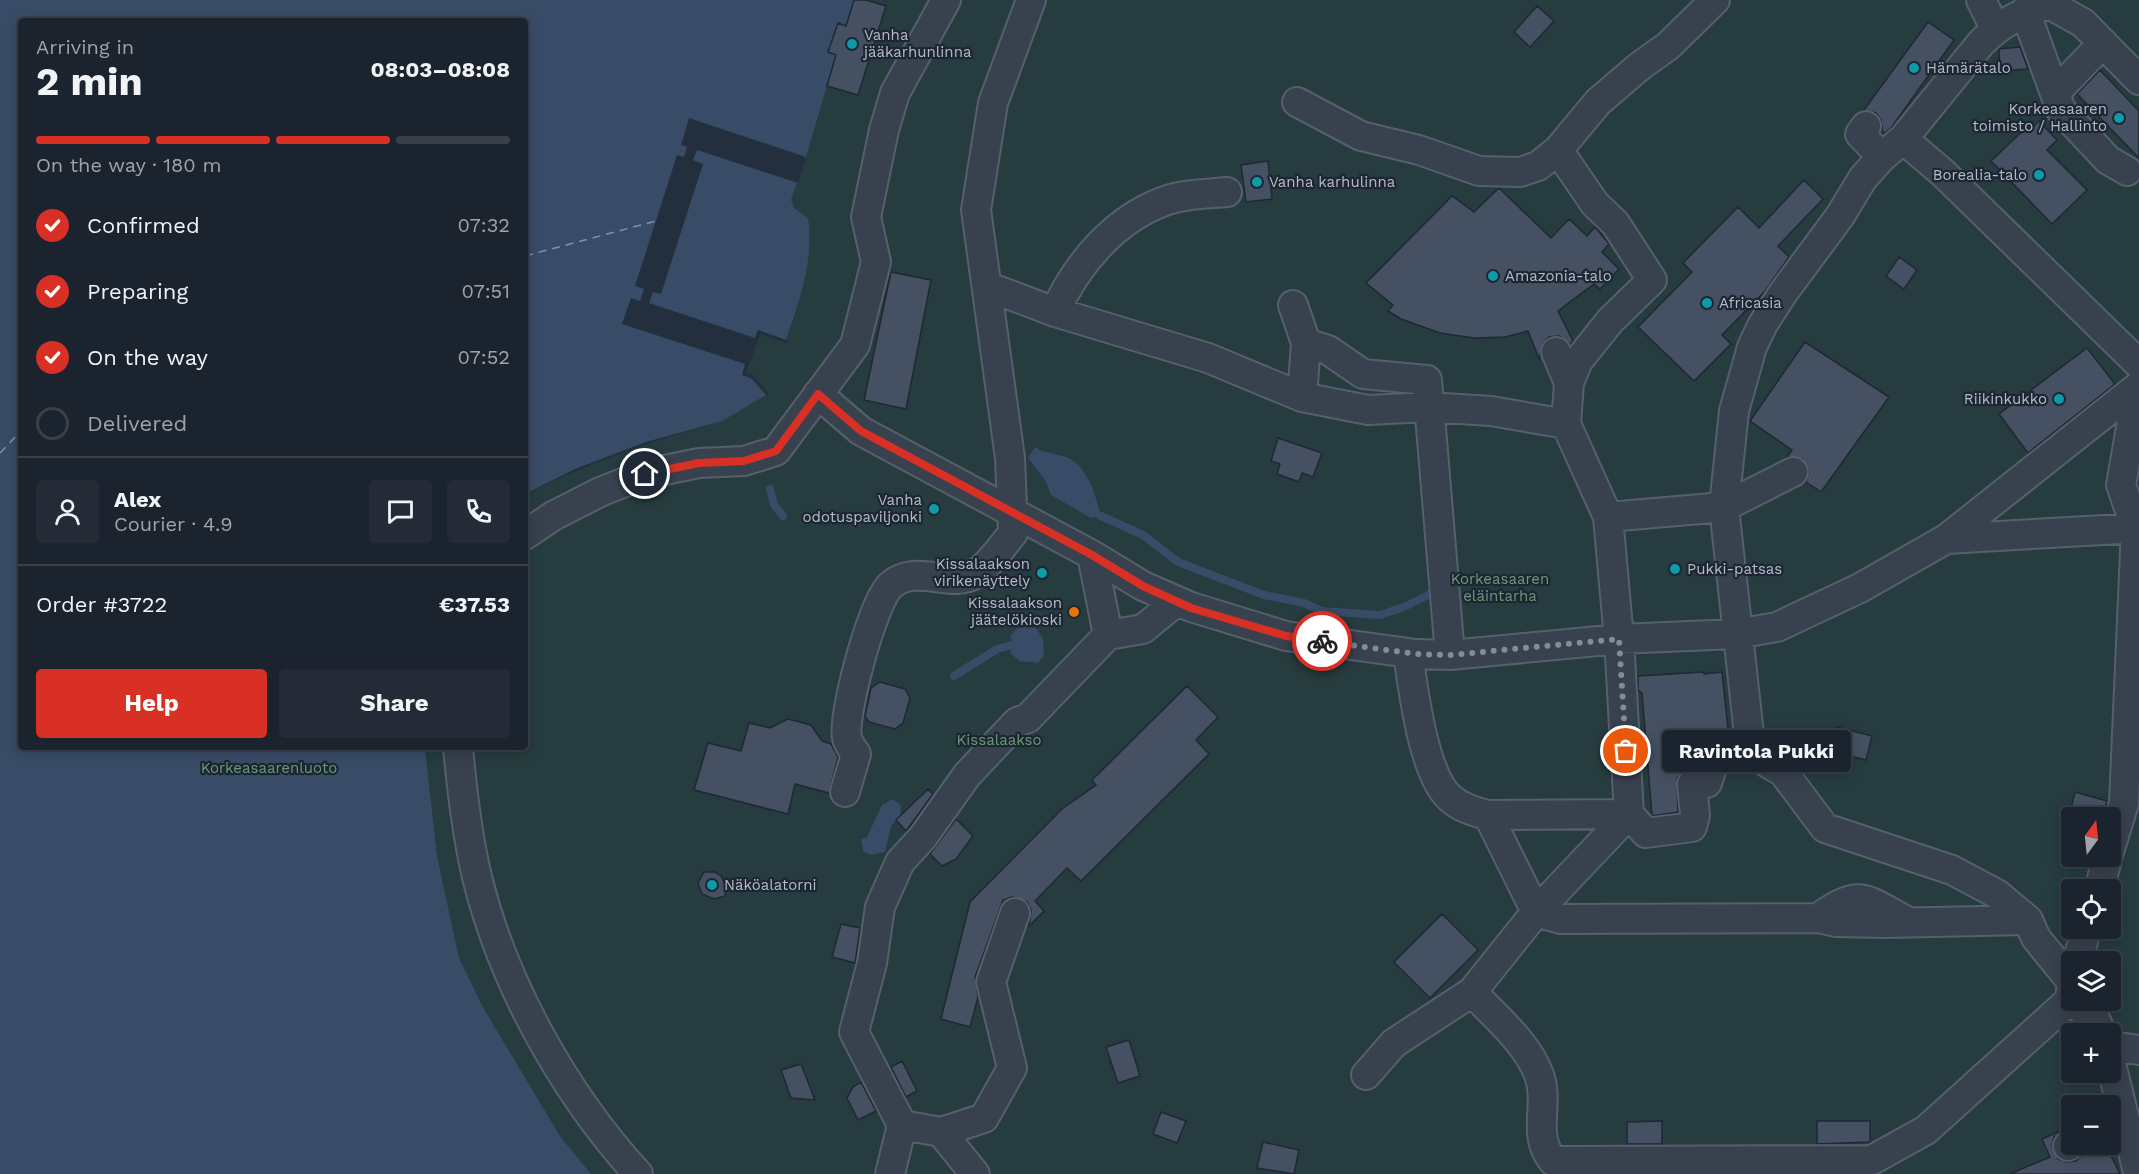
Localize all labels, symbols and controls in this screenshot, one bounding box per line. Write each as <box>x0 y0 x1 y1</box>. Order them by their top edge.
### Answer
place label: Vanha jääkarhunlinna <box>862 26 972 61</box>
text: Arriving in <box>36 35 134 59</box>
marker: Vanha jääkarhunlinna <box>845 37 859 51</box>
text: 08:03–08:08 <box>371 57 510 82</box>
text: 2 min <box>36 59 143 104</box>
place label: Hämärätalo <box>1926 59 2011 77</box>
marker: Hämärätalo <box>1907 61 1921 75</box>
place label: Korkeasaaren toimisto / Hallinto <box>1972 100 2107 135</box>
marker: Korkeasaaren toimisto / Hallinto <box>2112 111 2126 125</box>
text: On the way · 180 m <box>36 153 222 177</box>
place label: Borealia-talo <box>1933 166 2027 184</box>
marker: Borealia-talo <box>2032 168 2046 182</box>
place label: Vanha karhulinna <box>1269 173 1396 191</box>
marker: Vanha karhulinna <box>1250 175 1264 189</box>
icon: check <box>36 209 69 242</box>
text: Confirmed <box>87 213 200 238</box>
text: 07:32 <box>458 213 510 237</box>
place label: Amazonia-talo <box>1505 267 1612 285</box>
marker: Amazonia-talo <box>1486 269 1500 283</box>
icon: check <box>36 275 69 308</box>
text: Preparing <box>87 279 188 304</box>
text: 07:51 <box>461 279 510 303</box>
place label: Africasia <box>1719 294 1782 312</box>
marker: Africasia <box>1700 296 1714 310</box>
icon: check <box>36 341 69 374</box>
text: On the way <box>87 345 208 370</box>
text: 07:52 <box>458 345 510 369</box>
place label: Riikinkukko <box>1964 390 2047 408</box>
marker: Riikinkukko <box>2052 392 2066 406</box>
text: Delivered <box>87 411 187 436</box>
pin <box>619 448 670 499</box>
icon: home <box>628 457 661 490</box>
button: person <box>36 480 99 543</box>
button: chat <box>369 480 432 543</box>
button: phone <box>447 480 510 543</box>
text: Alex <box>114 487 161 512</box>
place label: Vanha odotuspaviljonki <box>802 491 923 526</box>
marker: Vanha odotuspaviljonki <box>927 502 941 516</box>
text: Courier · 4.9 <box>114 512 233 536</box>
place label: Kissalaakson virikenäyttely <box>934 555 1030 590</box>
place label: Pukki-patsas <box>1687 560 1782 578</box>
marker: Pukki-patsas <box>1668 562 1682 576</box>
marker: Kissalaakson virikenäyttely <box>1035 566 1049 580</box>
park label: Korkeasaaren eläintarha <box>1451 570 1549 605</box>
text: Order #3722 <box>36 592 167 617</box>
text: €37.53 <box>439 592 510 617</box>
place label: Kissalaakson jäätelökioski <box>968 594 1062 629</box>
marker: Kissalaakson jäätelökioski <box>1067 605 1081 619</box>
courier <box>1292 611 1352 671</box>
icon: bike <box>1306 625 1339 658</box>
button: Help <box>36 669 267 738</box>
button: Share <box>279 669 510 738</box>
pin <box>1600 725 1651 776</box>
callout: Ravintola Pukki <box>1662 730 1851 772</box>
park label: Kissalaakso <box>957 731 1041 749</box>
icon: bag <box>1609 734 1642 767</box>
text: Ravintola Pukki <box>1679 739 1834 763</box>
park label: Korkeasaarenluoto <box>201 759 337 777</box>
north arrow <box>2061 807 2121 867</box>
map controls <box>2061 807 2121 1155</box>
place label: Näköalatorni <box>724 876 817 894</box>
marker: Näköalatorni <box>705 878 719 892</box>
button: locate <box>2061 879 2121 939</box>
button: layers <box>2061 951 2121 1011</box>
button: + <box>2061 1023 2121 1083</box>
button: − <box>2061 1095 2121 1155</box>

